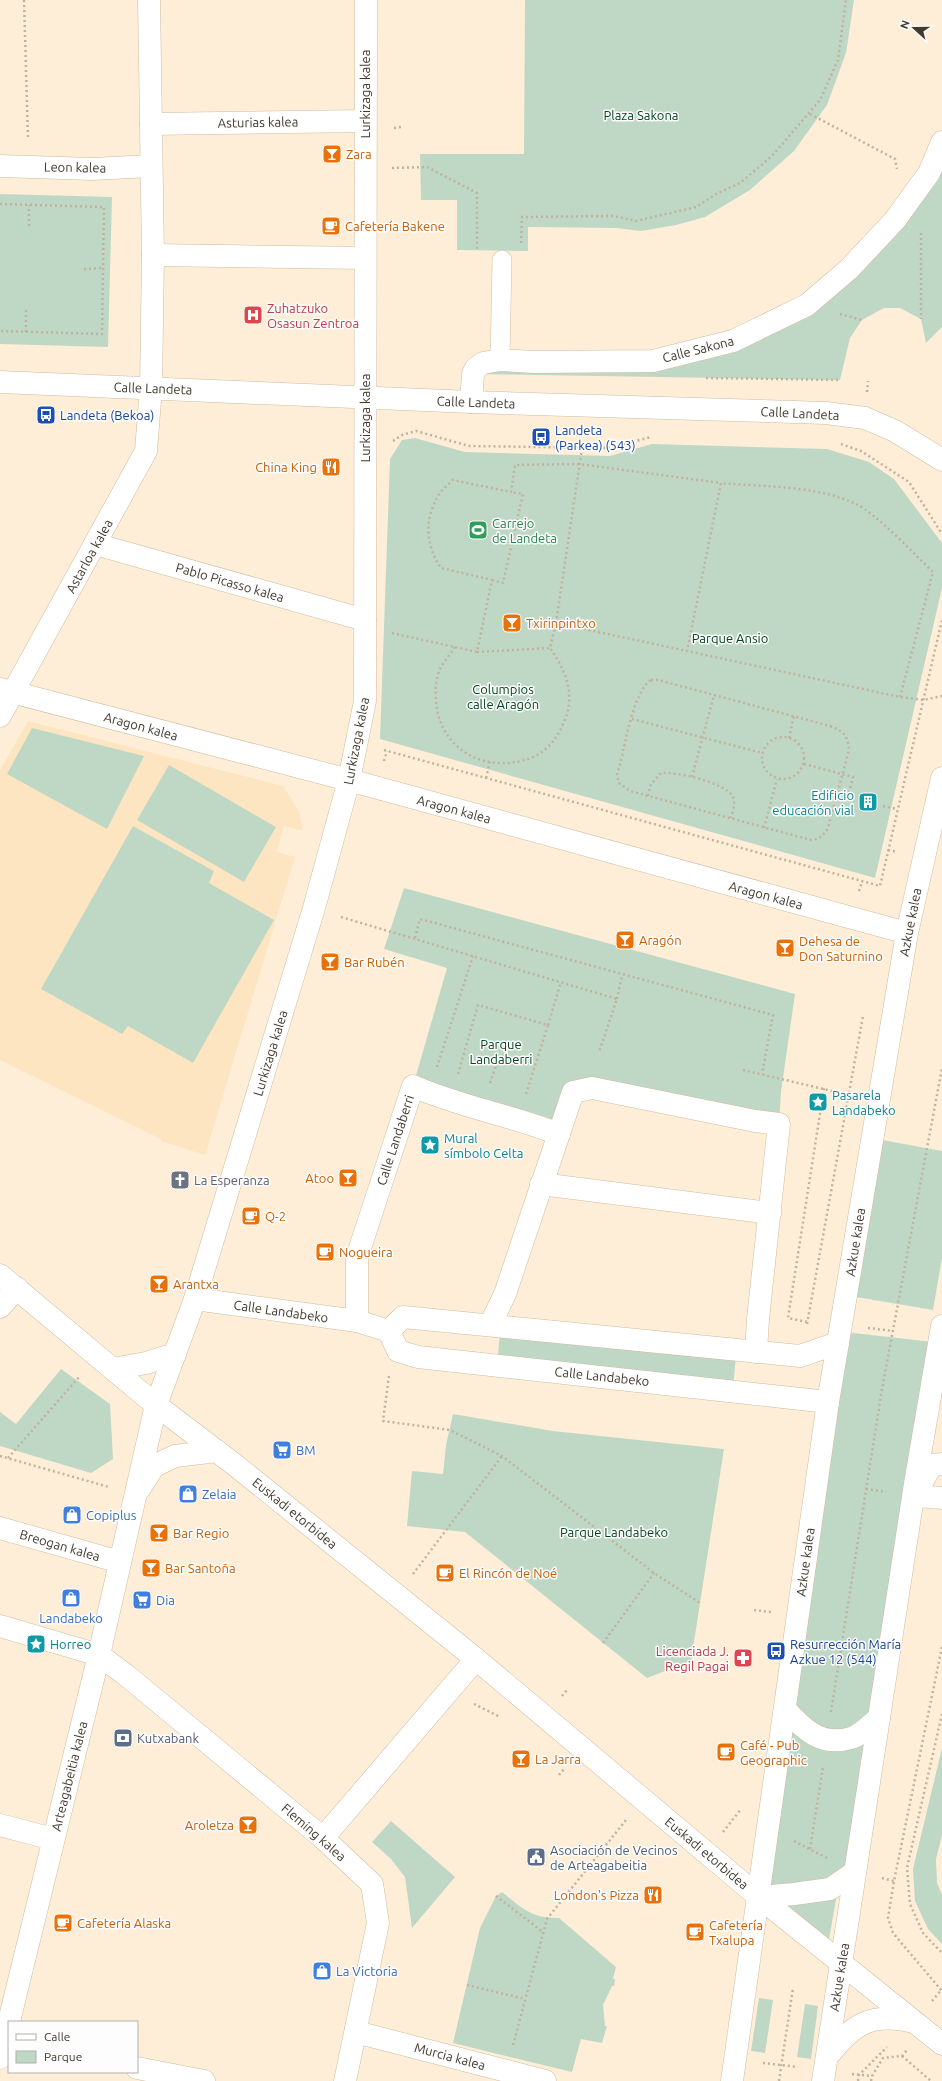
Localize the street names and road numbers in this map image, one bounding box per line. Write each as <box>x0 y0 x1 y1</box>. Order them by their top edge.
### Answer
street label: Lurkizaga kalea <box>358 50 372 138</box>
street label: Asturias kalea <box>218 114 298 130</box>
street label: Leon kalea <box>44 159 106 175</box>
street label: Calle Sakona <box>661 333 735 365</box>
street label: Lurkizaga kalea <box>358 374 372 462</box>
street label: Calle Landeta <box>113 380 193 396</box>
street label: Calle Landeta <box>436 394 516 410</box>
street label: Calle Landeta <box>760 404 840 422</box>
street label: Astarloa kalea <box>63 517 115 595</box>
street label: Pablo Picasso kalea <box>174 560 286 604</box>
street label: Lurkizaga kalea <box>341 696 371 786</box>
street label: Aragon kalea <box>102 709 180 743</box>
street label: Aragon kalea <box>415 792 493 826</box>
street label: Aragon kalea <box>727 878 805 912</box>
street label: Azkue kalea <box>897 887 923 957</box>
street label: Lurkizaga kalea <box>250 1008 290 1098</box>
street label: Calle Landaberri <box>374 1093 416 1187</box>
street label: Azkue kalea <box>843 1207 867 1277</box>
street label: Calle Landabeko <box>233 1297 329 1325</box>
street label: Calle Landabeko <box>554 1364 650 1388</box>
street label: Euskadi etorbidea <box>250 1475 340 1551</box>
street label: Breogan kalea <box>18 1527 102 1563</box>
street label: Azkue kalea <box>793 1527 817 1597</box>
street label: Arteagabeitia kalea <box>49 1720 89 1832</box>
street label: Fleming kalea <box>279 1800 349 1864</box>
street label: Euskadi etorbidea <box>663 1814 751 1892</box>
street label: Azkue kalea <box>827 1942 851 2012</box>
street label: Murcia kalea <box>413 2040 487 2072</box>

